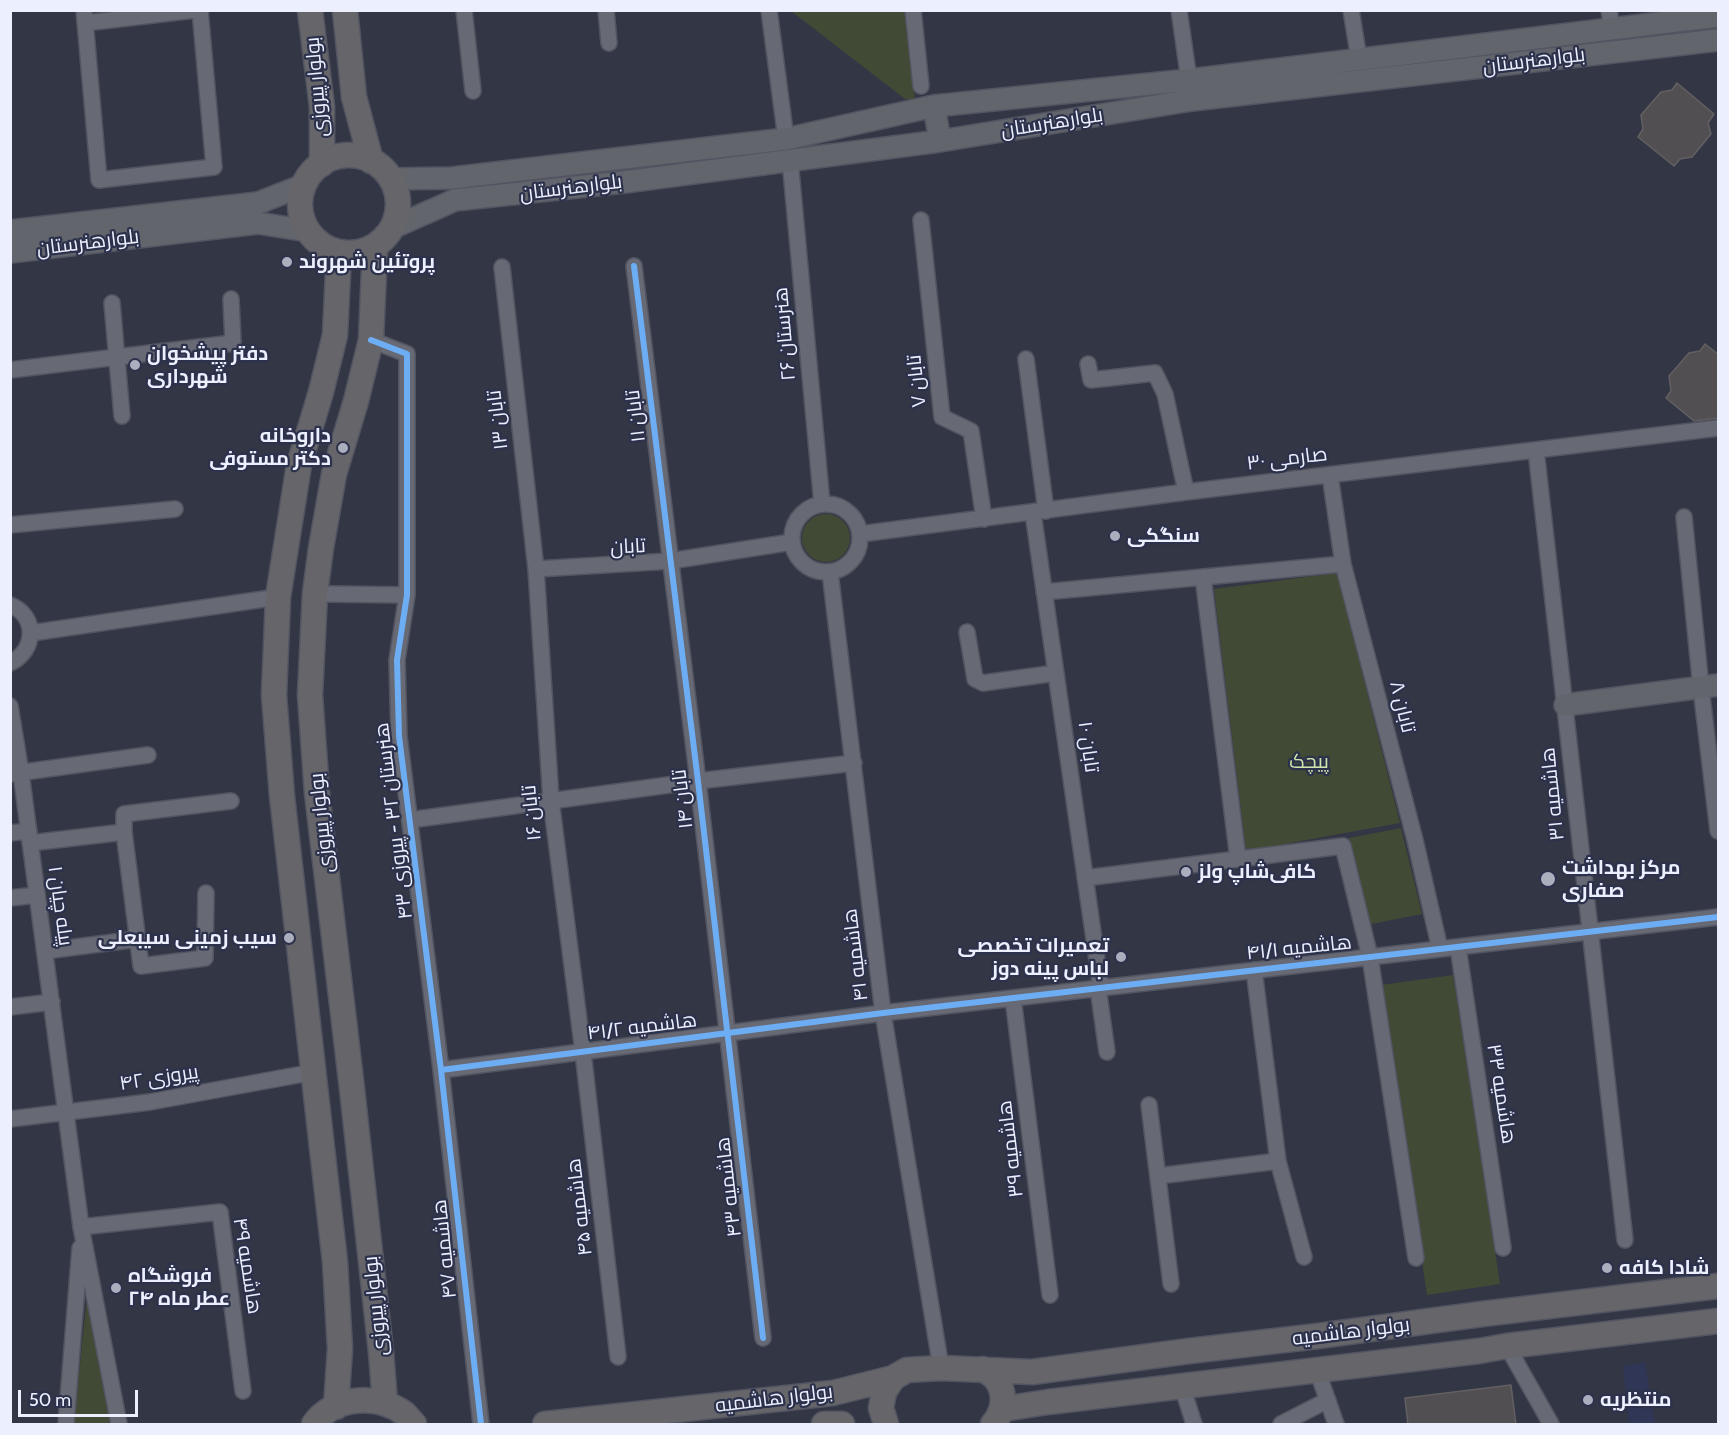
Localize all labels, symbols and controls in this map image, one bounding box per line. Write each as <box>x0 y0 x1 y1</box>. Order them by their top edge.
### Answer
street label: بولوار پیروزی <box>301 36 333 138</box>
street label: بلوارهنرستان <box>1481 43 1587 79</box>
street label: بلوارهنرستان <box>999 103 1105 143</box>
street label: بلوارهنرستان <box>518 170 624 206</box>
street label: بلوارهنرستان <box>35 225 141 261</box>
place label: پروتئین شهروند <box>299 250 435 274</box>
marker: پروتئین شهروند <box>280 255 294 269</box>
street label: هنرستان ۲۶ <box>769 286 801 382</box>
place label: دفتر پیشخوان شهرداری <box>147 342 268 389</box>
street label: تابان ۷ <box>902 354 932 408</box>
marker: دفتر پیشخوان شهرداری <box>128 358 142 372</box>
street label: تابان ۱۱ <box>621 388 651 444</box>
street label: تابان ۱۳ <box>482 389 514 451</box>
place label: داروخانه دکتر مستوفی <box>209 424 331 471</box>
marker: داروخانه دکتر مستوفی <box>336 441 350 455</box>
street label: صارمی ۳۰ <box>1245 442 1329 476</box>
place label: سنگکی <box>1127 524 1200 548</box>
marker: سنگکی <box>1108 529 1122 543</box>
street label: تابان <box>609 534 647 560</box>
street label: تابان ۸ <box>1384 678 1420 736</box>
street label: تابان ۱۰ <box>1073 720 1103 774</box>
street label: هنرستان ۳۲ - پیروزی ۴۳ <box>370 721 418 921</box>
street label: هاشمیه ۳۱ <box>1536 746 1570 842</box>
park label: پیچک <box>1289 750 1329 774</box>
street label: تابان ۱۴ <box>667 768 699 830</box>
street label: بولوار پیروزی <box>305 772 339 874</box>
street label: تابان ۱۶ <box>517 784 547 842</box>
place label: مرکز بهداشت صفاری <box>1562 856 1680 903</box>
place label: کافی‌شاپ ولز <box>1198 860 1316 884</box>
street label: پیله چیان ۱ <box>43 865 77 947</box>
marker: کافی‌شاپ ولز <box>1179 865 1193 879</box>
marker: مرکز بهداشت صفاری <box>1539 870 1557 888</box>
street label: هاشمیه ۴۱ <box>838 907 874 1003</box>
place label: سیب زمینی سیبعلی <box>98 926 277 950</box>
marker: سیب زمینی سیبعلی <box>282 931 296 945</box>
street label: هاشمیه ۴۱/۱ <box>1245 931 1353 965</box>
place label: تعمیرات تخصصی لباس پینه دوز <box>958 934 1109 981</box>
marker: تعمیرات تخصصی لباس پینه دوز <box>1114 950 1128 964</box>
street label: هاشمیه ۴۱/۲ <box>586 1008 698 1046</box>
street label: هاشمیه ۳۳ <box>1481 1042 1521 1146</box>
street label: پیروزی ۴۲ <box>118 1060 200 1096</box>
street label: هاشمیه ۳۹ <box>993 1099 1029 1199</box>
street label: هاشمیه ۴۳ <box>711 1136 747 1238</box>
street label: هاشمیه ۴۵ <box>562 1157 598 1257</box>
street label: هاشمیه ۴۷ <box>428 1198 462 1300</box>
street label: هاشمیه ۴۹ <box>228 1216 266 1316</box>
street label: بولوار پیروزی <box>359 1255 393 1357</box>
place label: شادا کافه <box>1619 1256 1710 1280</box>
marker: شادا کافه <box>1600 1261 1614 1275</box>
place label: فروشگاه عطر ماه ۲۴ <box>128 1264 230 1311</box>
marker: فروشگاه عطر ماه ۲۴ <box>109 1281 123 1295</box>
street label: بولوار هاشمیه <box>1291 1313 1411 1351</box>
scale bar <box>21 1378 141 1416</box>
street label: بولوار هاشمیه <box>714 1380 834 1418</box>
place label: منتظریه <box>1600 1388 1671 1412</box>
text: 50 m <box>29 1389 71 1411</box>
marker: منتظریه <box>1581 1393 1595 1407</box>

